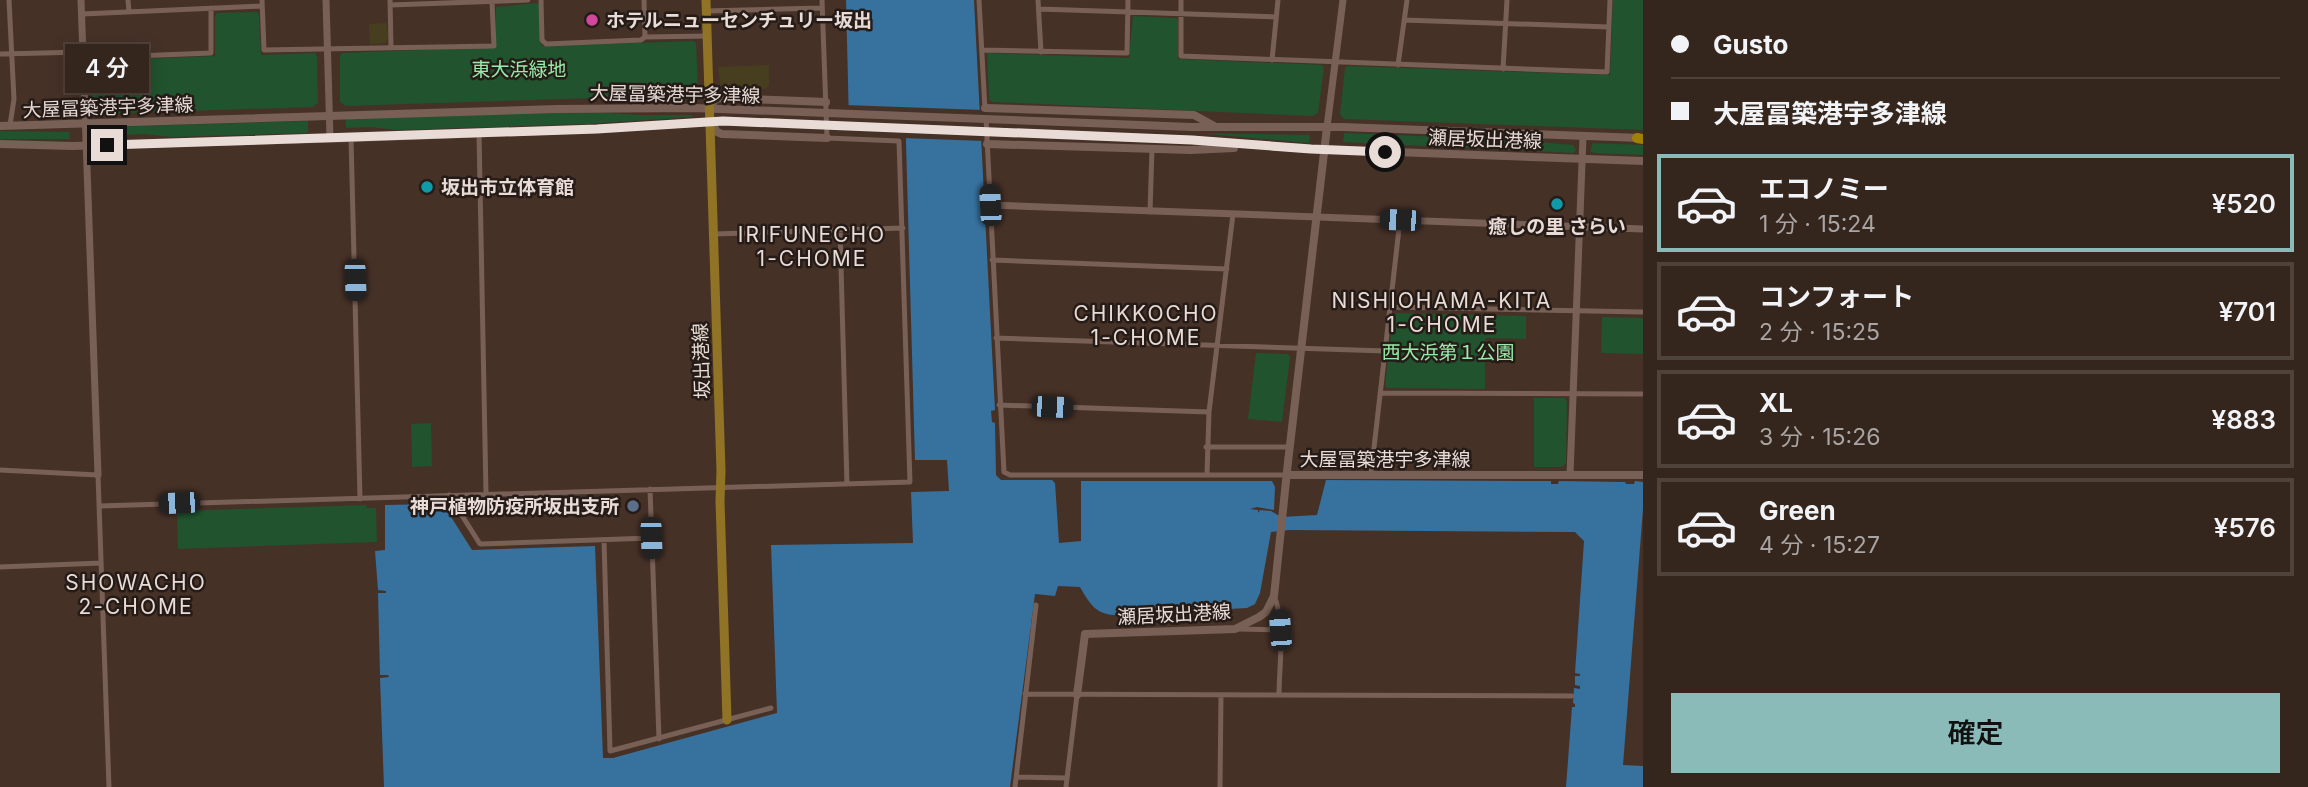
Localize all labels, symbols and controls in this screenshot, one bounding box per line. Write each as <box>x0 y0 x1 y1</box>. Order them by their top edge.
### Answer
place label: ホテルニューセンチュリー坂出 <box>606 9 872 32</box>
marker: ホテルニューセンチュリー坂出 <box>584 12 600 28</box>
text: Gusto <box>1713 29 1788 60</box>
callout: 4 分 <box>65 44 149 92</box>
text: 4 分 <box>85 54 129 82</box>
park label: 東大浜緑地 <box>471 58 567 81</box>
street label: 大屋冨築港宇多津線 <box>589 82 761 107</box>
street label: 大屋冨築港宇多津線 <box>22 93 194 122</box>
text: 大屋冨築港宇多津線 <box>1713 98 1947 129</box>
street label: 瀬居坂出港線 <box>1428 126 1542 153</box>
route end <box>91 129 123 161</box>
route start <box>1369 136 1401 168</box>
icon: car <box>1675 172 1738 235</box>
text: エコノミー <box>1759 173 1889 204</box>
place label: 坂出市立体育館 <box>441 176 574 199</box>
marker: 坂出市立体育館 <box>419 179 435 195</box>
car <box>979 183 1002 227</box>
text: ¥520 <box>2212 188 2276 219</box>
marker: 癒しの里 さらい <box>1549 196 1565 212</box>
car <box>1379 209 1422 231</box>
text: 1 分 · 15:24 <box>1759 210 1876 238</box>
place label: 癒しの里 さらい <box>1488 215 1626 238</box>
district label: IRIFUNECHO 1-CHOME <box>738 222 886 271</box>
car <box>344 259 367 301</box>
icon: car <box>1675 280 1738 343</box>
text: コンフォート <box>1759 281 1914 312</box>
district label: NISHIOHAMA-KITA 1-CHOME <box>1332 288 1552 337</box>
text: ¥701 <box>2219 296 2276 327</box>
district label: CHIKKOCHO 1-CHOME <box>1073 301 1219 350</box>
text: 2 分 · 15:25 <box>1759 318 1880 346</box>
street label: 坂出港線 <box>689 323 714 399</box>
park label: 西大浜第１公園 <box>1381 341 1515 364</box>
text: XL <box>1759 387 1793 418</box>
icon: car <box>1675 388 1738 451</box>
car <box>1031 396 1074 418</box>
text: ¥883 <box>2212 404 2276 435</box>
text: 3 分 · 15:26 <box>1759 423 1881 451</box>
street label: 大屋冨築港宇多津線 <box>1299 448 1471 471</box>
car <box>158 492 201 514</box>
place label: 神戸植物防疫所坂出支所 <box>410 495 619 518</box>
text: Green <box>1759 495 1836 526</box>
icon: car <box>1675 496 1738 559</box>
marker: 神戸植物防疫所坂出支所 <box>625 498 641 514</box>
text: ¥576 <box>2214 512 2276 543</box>
car <box>640 517 663 559</box>
text: 4 分 · 15:27 <box>1759 531 1880 559</box>
district label: SHOWACHO 2-CHOME <box>65 570 207 619</box>
street label: 瀬居坂出港線 <box>1116 600 1232 629</box>
car <box>1269 608 1292 652</box>
button: 確定 <box>1671 693 2280 773</box>

